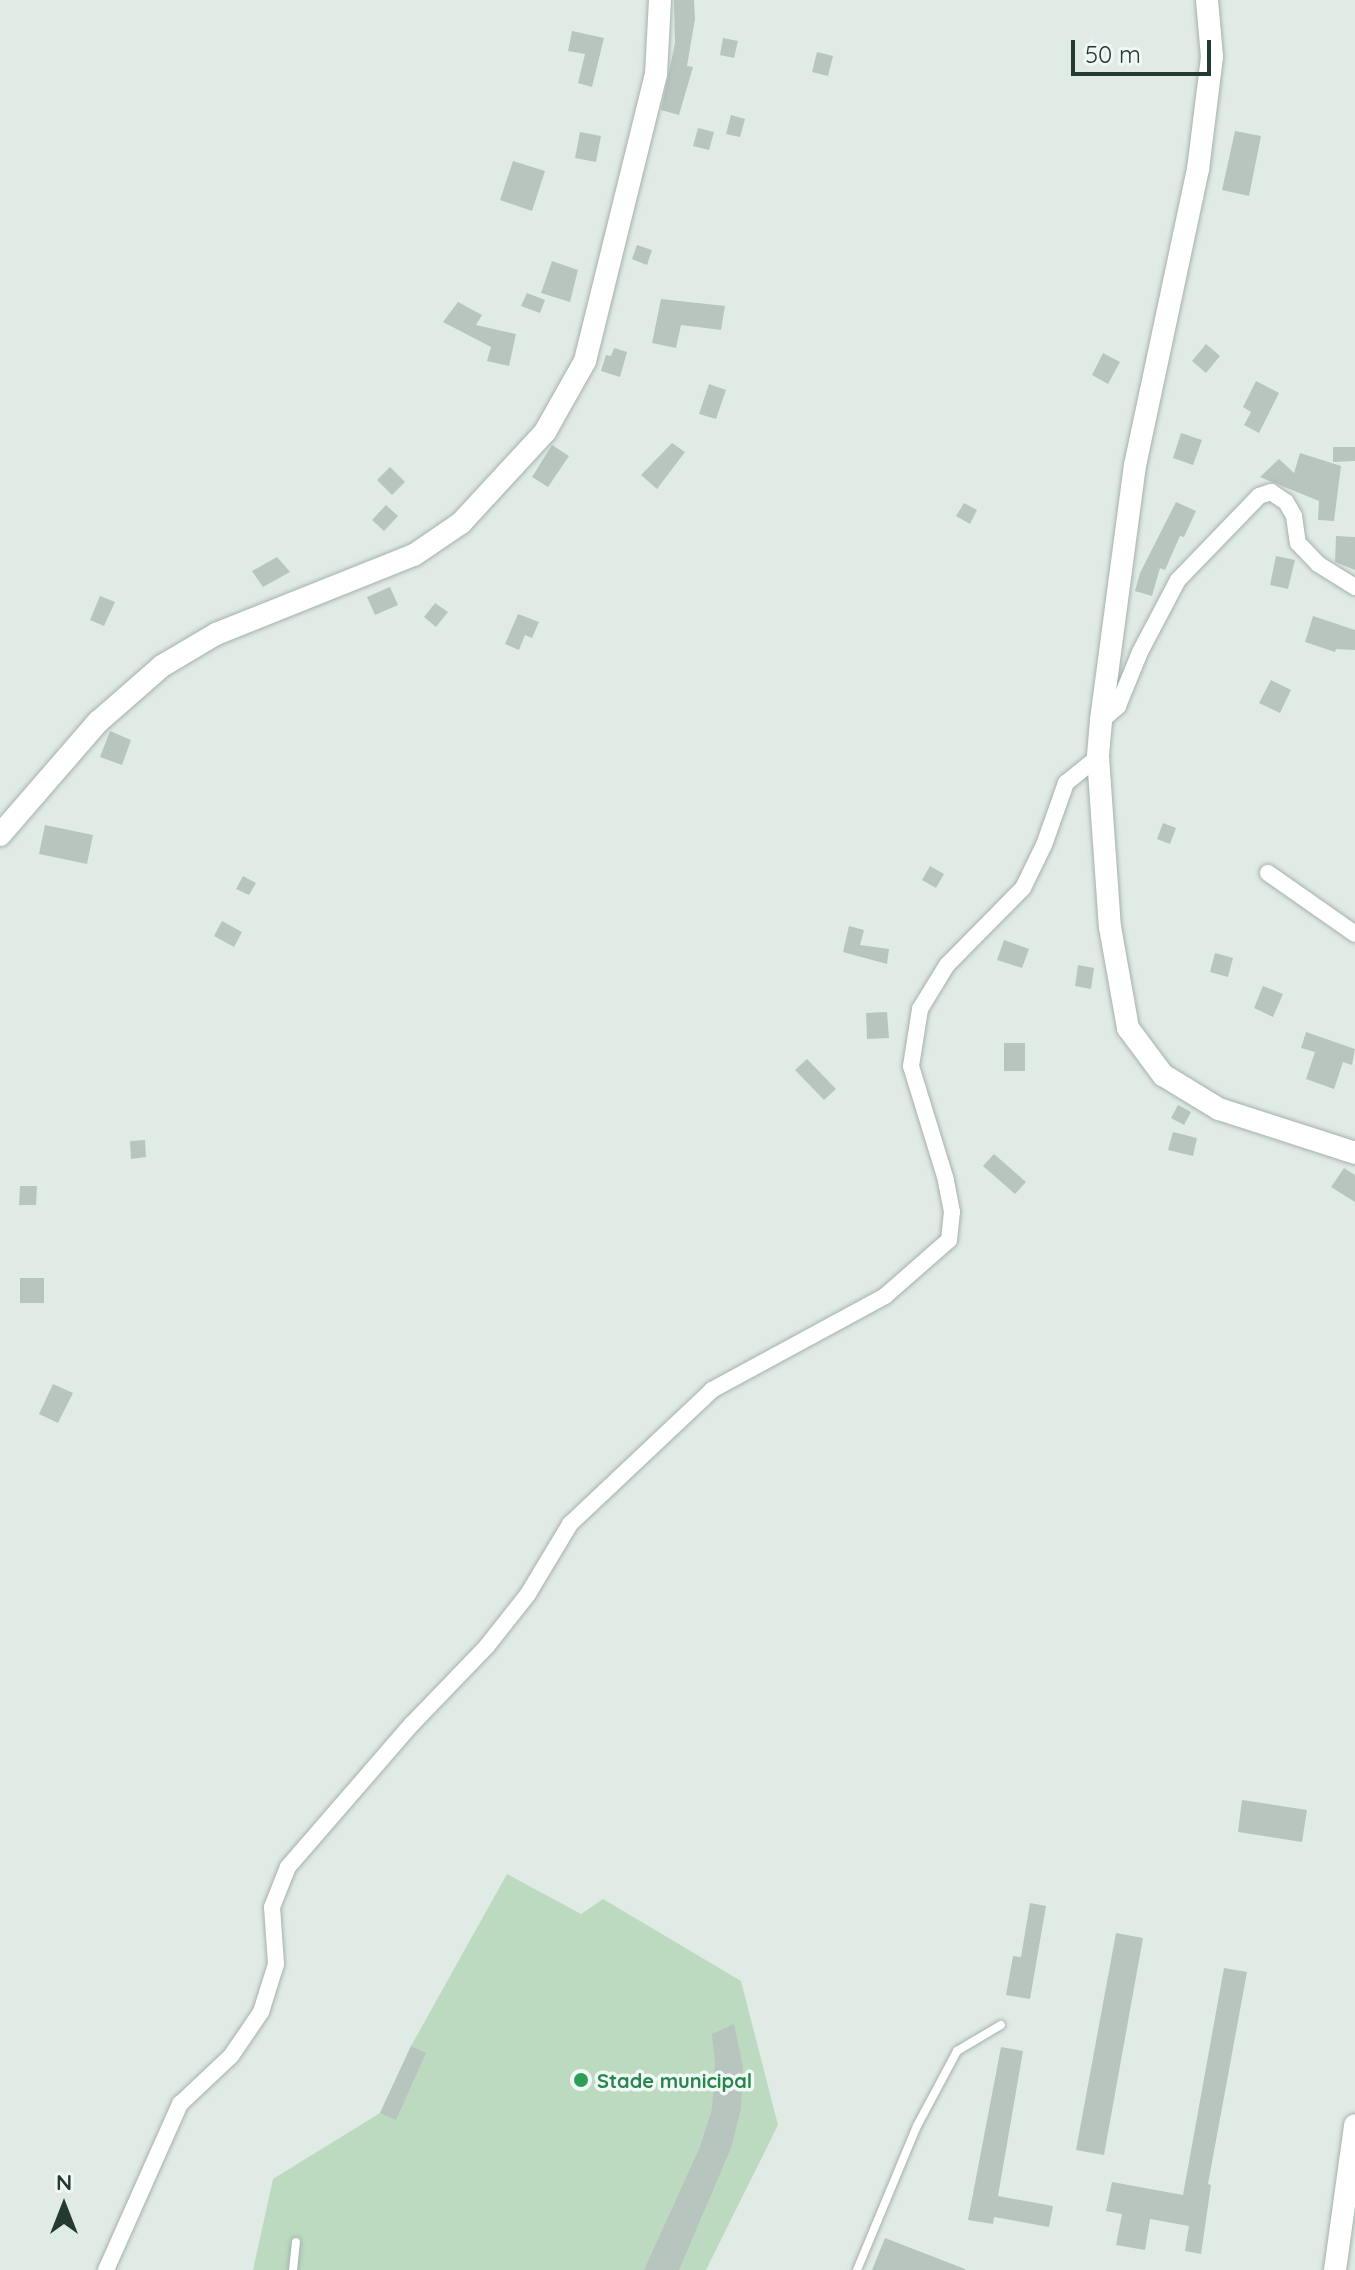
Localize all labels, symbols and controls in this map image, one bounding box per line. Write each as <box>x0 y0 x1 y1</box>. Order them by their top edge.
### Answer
scale bar <box>1075 24 1215 74</box>
text: 50 m <box>1085 39 1141 69</box>
place label: Stade municipal <box>597 2068 752 2092</box>
marker: Stade municipal <box>572 2071 590 2089</box>
north arrow <box>24 2166 104 2246</box>
text: N <box>56 2168 72 2196</box>

